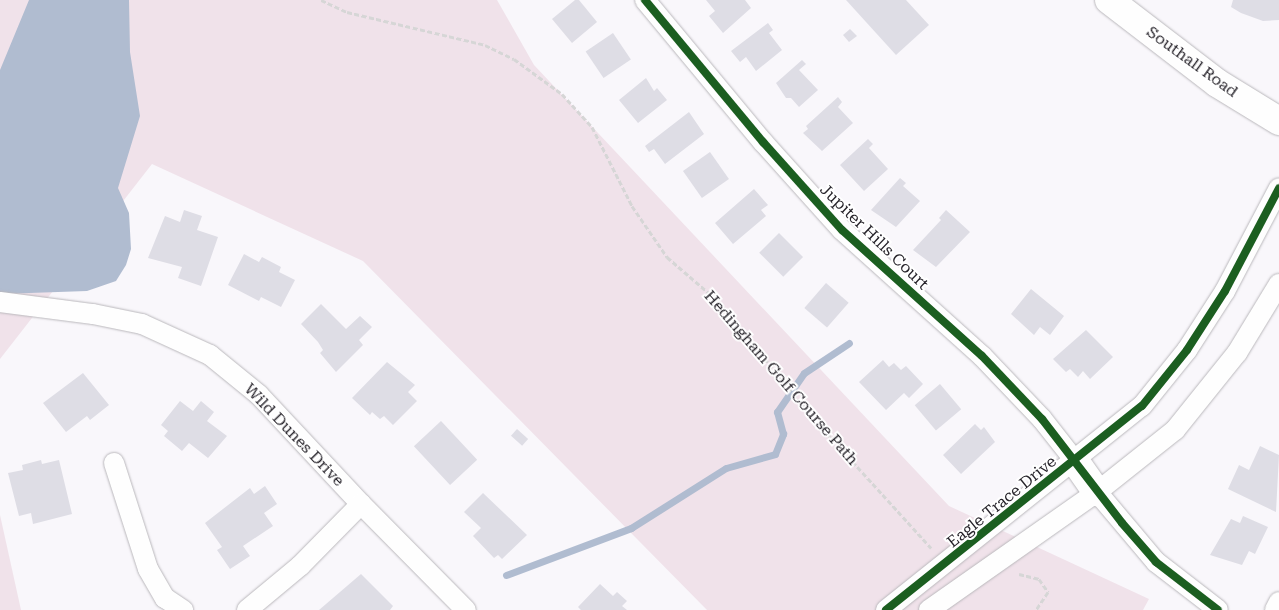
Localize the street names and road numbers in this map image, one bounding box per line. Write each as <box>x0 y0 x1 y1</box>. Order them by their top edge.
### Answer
street label: Southall Road <box>1143 22 1241 102</box>
street label: Jupiter Hills Court <box>816 180 932 294</box>
street label: Hedingham Golf Course Path <box>700 287 862 469</box>
street label: Wild Dunes Drive <box>240 380 348 490</box>
street label: Eagle Trace Drive <box>944 452 1060 552</box>

